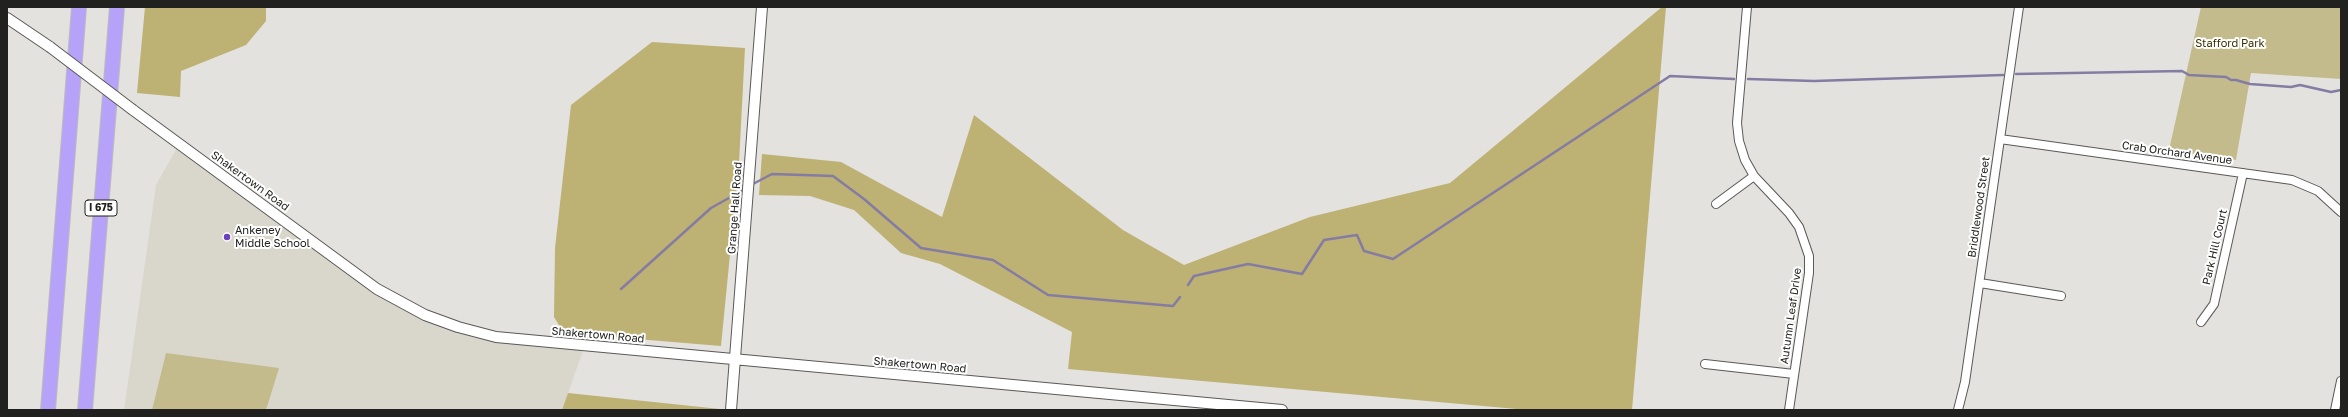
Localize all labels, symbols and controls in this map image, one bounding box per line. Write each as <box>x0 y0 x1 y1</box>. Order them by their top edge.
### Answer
park label: Stafford Park <box>2195 37 2265 51</box>
street label: Crab Orchard Avenue <box>2121 139 2233 167</box>
street label: Shakertown Road <box>208 148 292 214</box>
street label: Briddlewood Street <box>1965 156 1993 258</box>
street label: Grange Hall Road <box>725 162 745 254</box>
road number: I 675 <box>85 200 117 216</box>
street label: Park Hill Court <box>2200 208 2230 286</box>
place label: Ankeney Middle School <box>235 224 310 250</box>
marker: Ankeney Middle School <box>222 232 232 242</box>
street label: Autumn Leaf Drive <box>1778 267 1804 365</box>
street label: Shakertown Road <box>551 324 645 346</box>
street label: Shakertown Road <box>873 354 967 376</box>

